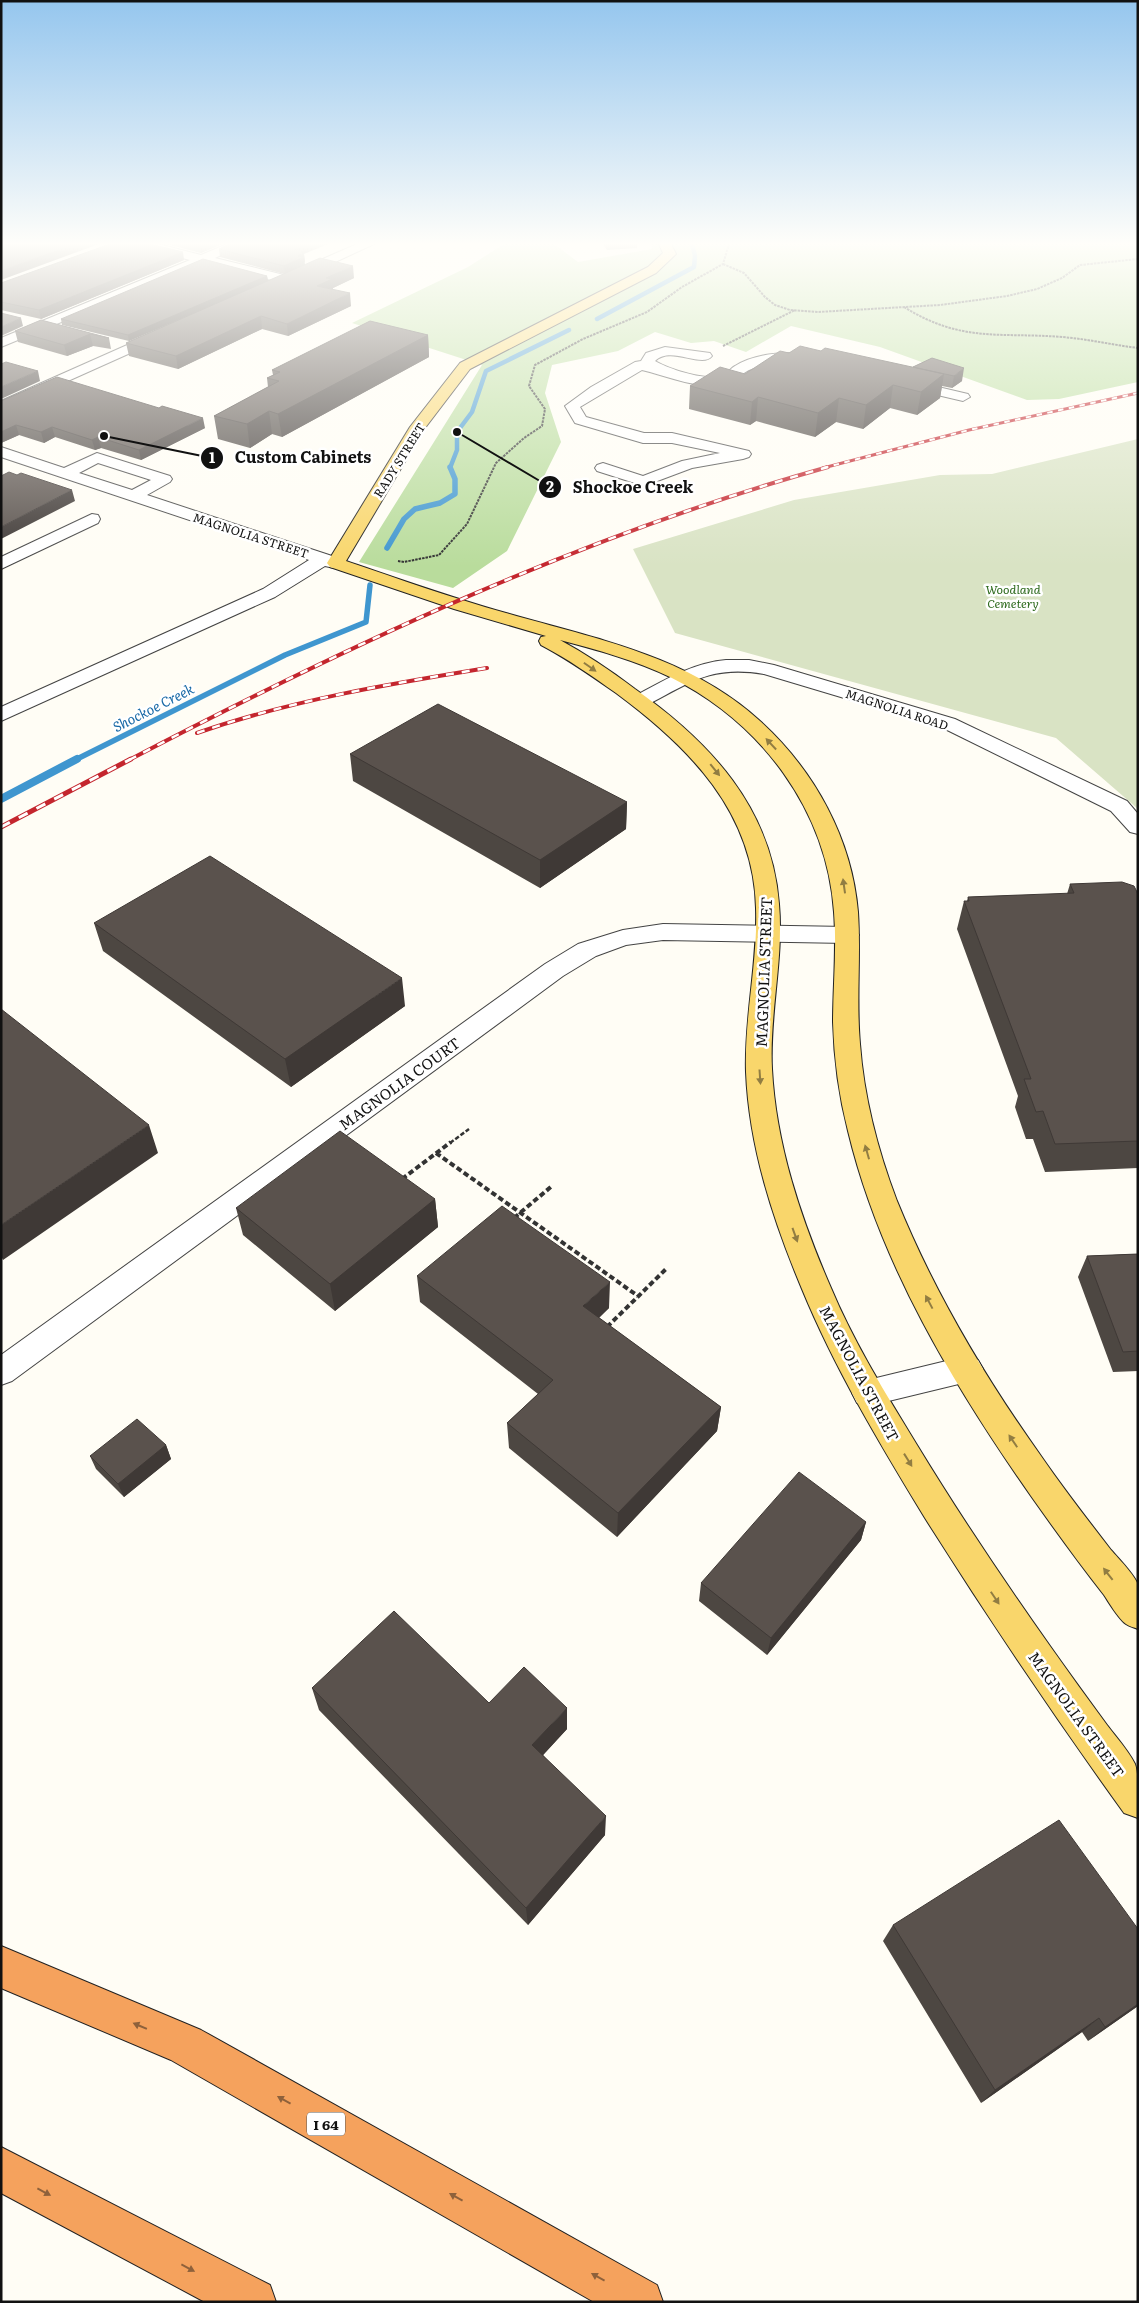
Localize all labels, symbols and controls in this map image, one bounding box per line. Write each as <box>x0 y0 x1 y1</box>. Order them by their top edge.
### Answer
street label: RADY STREET <box>369 419 429 501</box>
callout: Custom Cabinets <box>200 442 382 473</box>
text: Custom Cabinets <box>235 444 371 468</box>
text: 1 <box>209 445 215 468</box>
callout: Shockoe Creek <box>538 471 704 502</box>
text: 2 <box>546 474 554 497</box>
text: Shockoe Creek <box>573 474 694 498</box>
street label: MAGNOLIA STREET <box>191 508 311 562</box>
park label: Woodland Cemetery <box>985 580 1041 612</box>
one-way arrow <box>583 662 597 672</box>
water label: Shockoe Creek <box>109 678 197 736</box>
street label: MAGNOLIA ROAD <box>843 684 951 734</box>
one-way arrow <box>765 738 777 750</box>
one-way arrow <box>709 763 720 776</box>
one-way arrow <box>839 878 847 894</box>
street label: MAGNOLIA STREET <box>749 896 777 1048</box>
street label: MAGNOLIA COURT <box>334 1031 464 1135</box>
one-way arrow <box>756 1069 764 1085</box>
one-way arrow <box>863 1145 871 1160</box>
one-way arrow <box>791 1228 799 1243</box>
one-way arrow <box>925 1296 934 1309</box>
street label: MAGNOLIA STREET <box>814 1301 906 1445</box>
one-way arrow <box>1008 1435 1018 1448</box>
one-way arrow <box>903 1454 913 1467</box>
one-way arrow <box>1102 1567 1113 1580</box>
one-way arrow <box>990 1591 1000 1604</box>
street label: MAGNOLIA STREET <box>1023 1646 1131 1782</box>
one-way arrow <box>133 2021 147 2029</box>
one-way arrow <box>277 2096 291 2105</box>
road number: I 64 <box>307 2112 345 2136</box>
one-way arrow <box>37 2188 52 2196</box>
one-way arrow <box>449 2193 463 2202</box>
one-way arrow <box>182 2263 195 2272</box>
one-way arrow <box>591 2273 604 2282</box>

